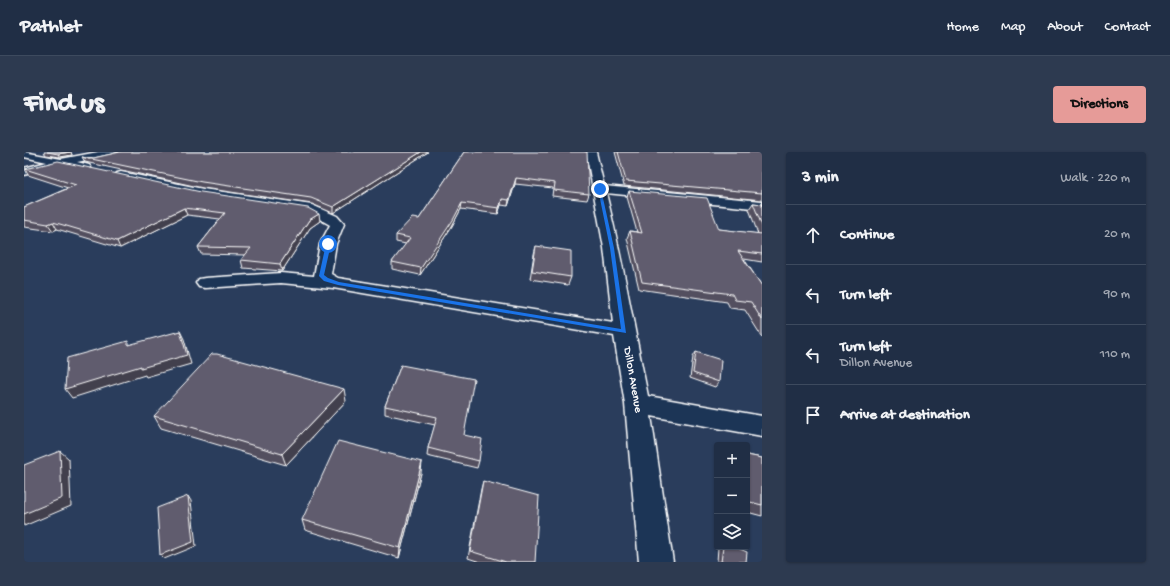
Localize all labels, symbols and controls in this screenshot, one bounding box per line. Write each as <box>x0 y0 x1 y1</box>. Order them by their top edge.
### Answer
text: Pathlet <box>20 16 81 39</box>
text: Home <box>947 19 979 36</box>
text: Map <box>1001 19 1025 36</box>
text: About <box>1047 19 1083 36</box>
text: Contact <box>1105 19 1150 36</box>
button: Directions <box>1053 86 1146 123</box>
text: Find us <box>24 88 104 121</box>
text: 3 min <box>802 168 839 188</box>
text: Walk · 220 m <box>1060 171 1130 186</box>
route end <box>591 180 609 198</box>
icon: ahead <box>802 224 824 246</box>
text: Continue <box>840 226 894 244</box>
text: 20 m <box>1104 227 1130 242</box>
route start <box>319 235 337 253</box>
icon: left <box>802 284 824 306</box>
text: Turn left <box>840 286 891 304</box>
text: 90 m <box>1104 287 1130 302</box>
text: Turn left <box>840 338 891 356</box>
icon: left <box>802 344 824 366</box>
street label: Dillon Avenue <box>619 345 645 415</box>
text: 110 m <box>1100 347 1130 362</box>
text: Dillon Avenue <box>840 356 912 371</box>
icon: arrive <box>802 404 824 426</box>
text: Arrive at destination <box>840 406 970 424</box>
map controls <box>714 442 750 550</box>
button: + <box>714 442 750 478</box>
button: − <box>714 478 750 514</box>
button: layers <box>714 514 750 550</box>

